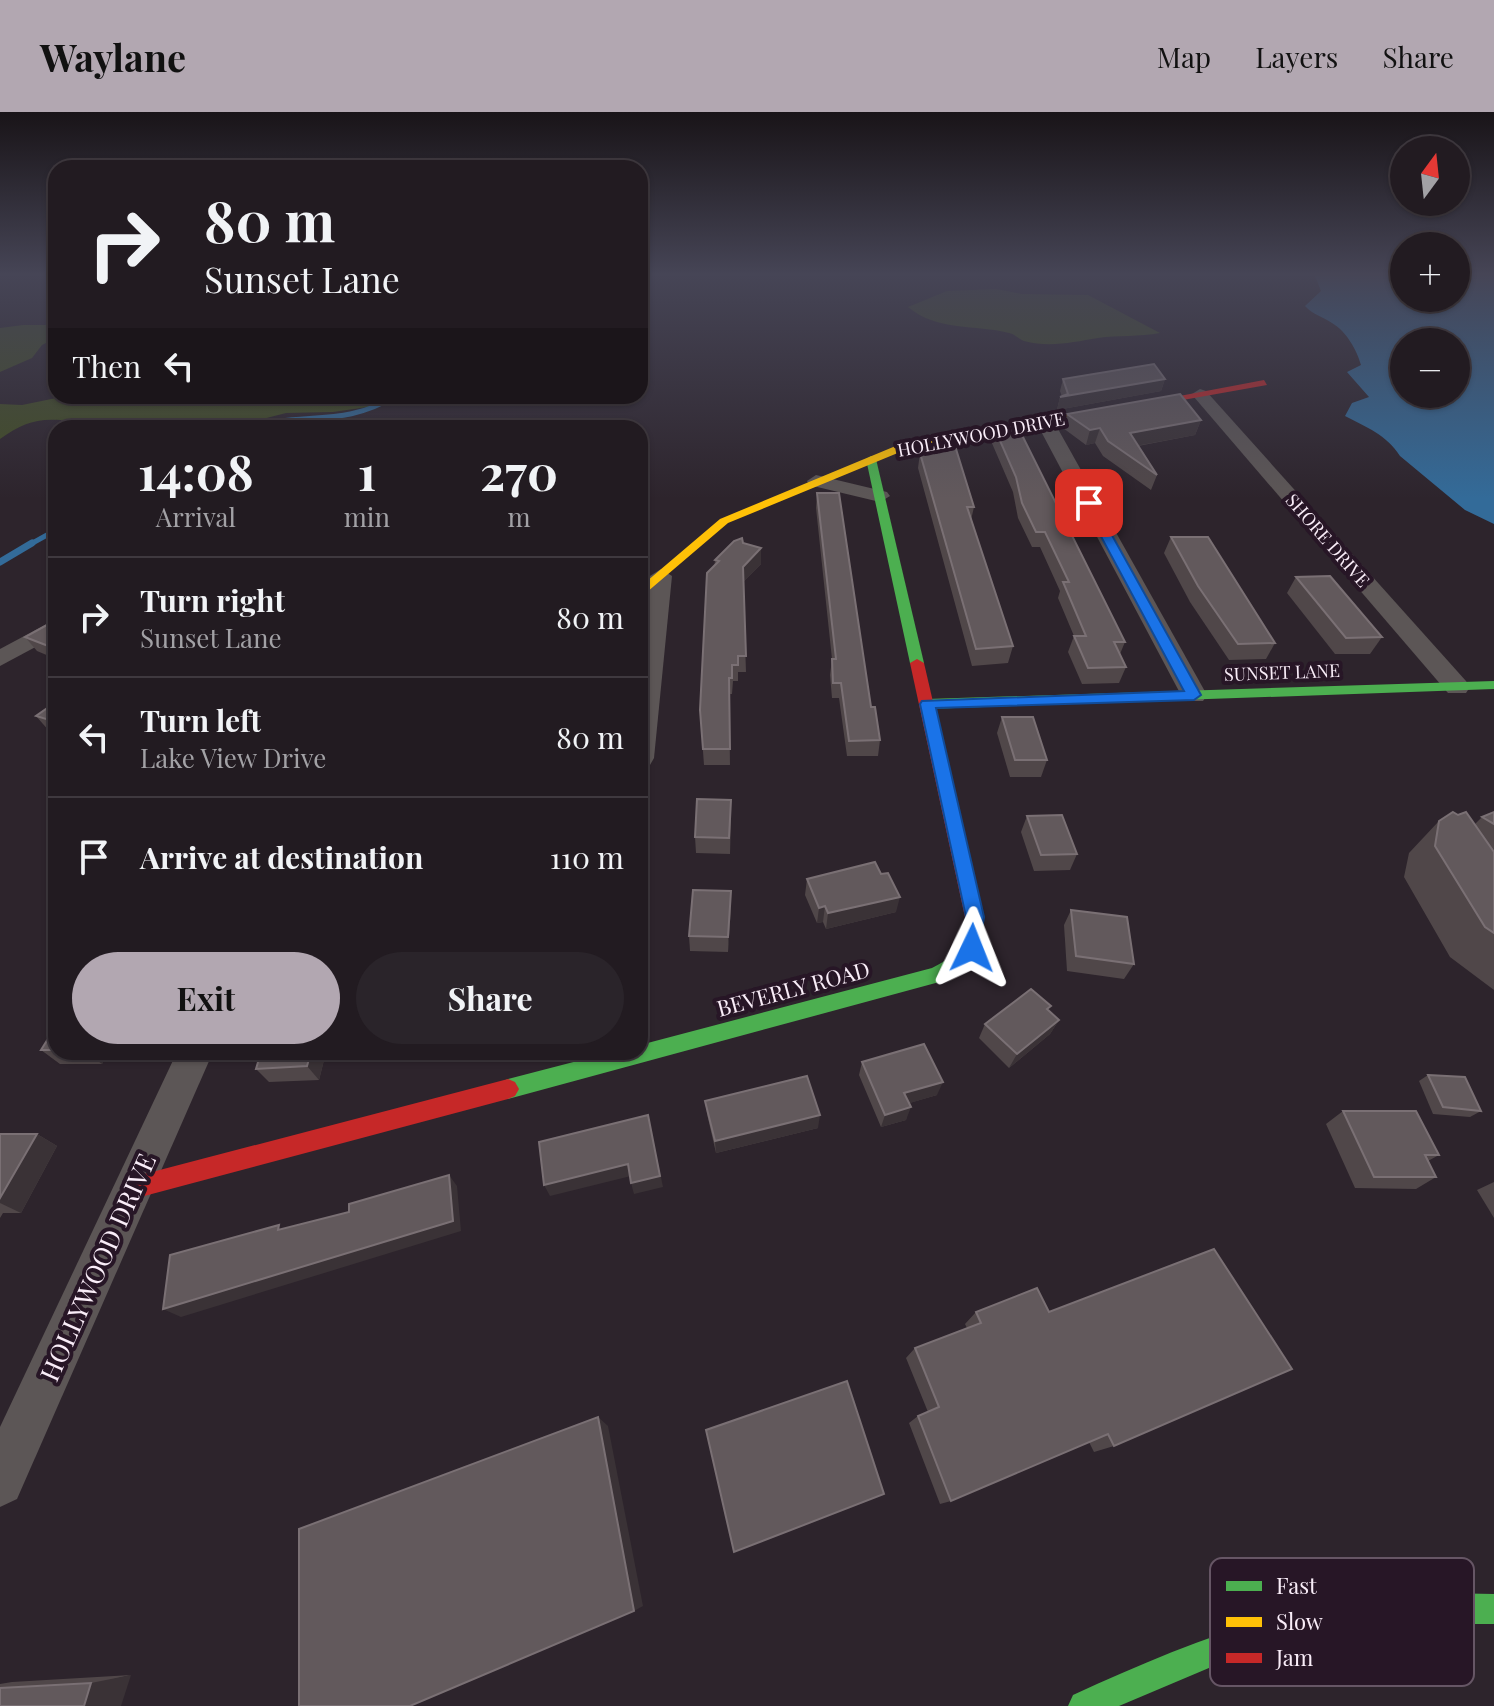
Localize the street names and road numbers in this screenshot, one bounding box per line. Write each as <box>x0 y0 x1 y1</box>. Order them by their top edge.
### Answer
street label: HOLLYWOOD DRIVE <box>895 406 1067 462</box>
street label: SHORE DRIVE <box>1281 488 1375 592</box>
street label: SUNSET LANE <box>1224 658 1340 686</box>
street label: BEVERLY ROAD <box>713 953 873 1023</box>
street label: HOLLYWOOD DRIVE <box>31 1148 163 1386</box>

